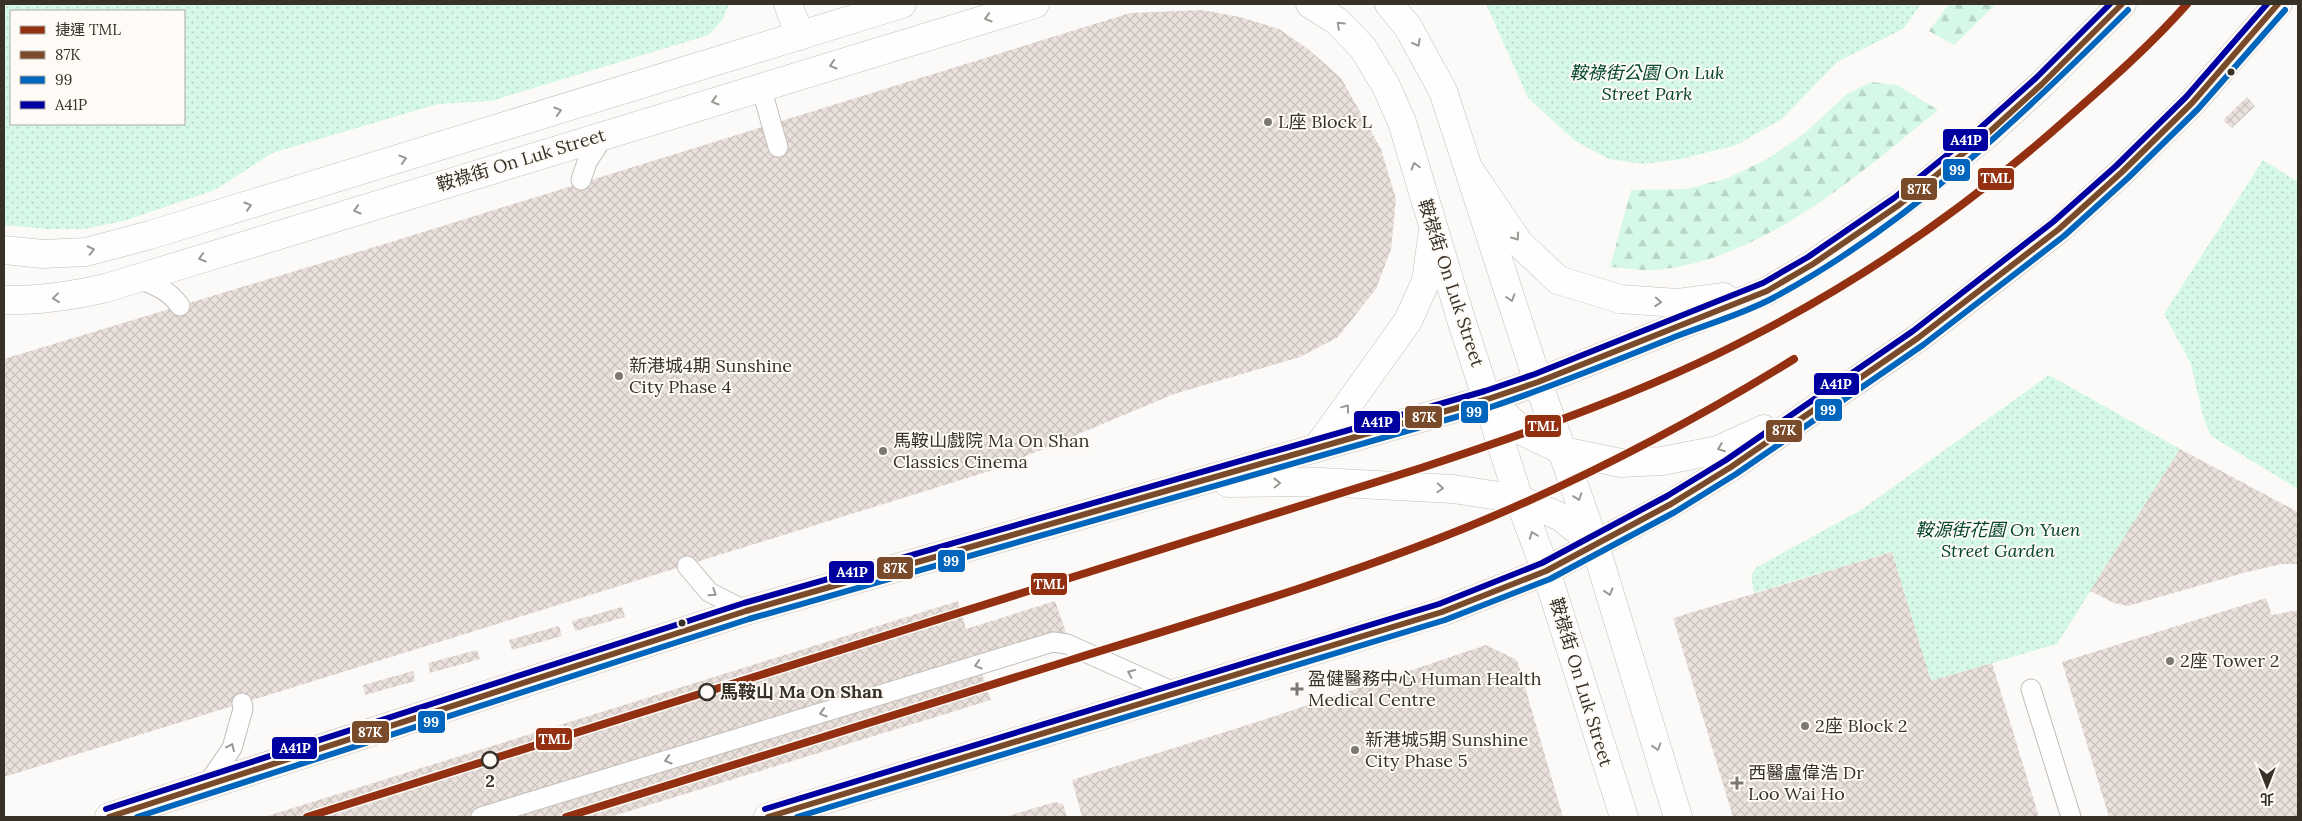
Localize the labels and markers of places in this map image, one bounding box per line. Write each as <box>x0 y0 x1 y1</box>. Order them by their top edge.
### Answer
unlabelled marker <box>2226 67 2236 77</box>
place label: L座 Block L <box>1278 110 1373 133</box>
marker: L座 Block L <box>1262 116 1274 128</box>
place label: 新港城4期 Sunshine City Phase 4 <box>629 354 792 398</box>
marker: 新港城4期 Sunshine City Phase 4 <box>613 370 625 382</box>
place label: 馬鞍山戲院 Ma On Shan Classics Cinema <box>893 429 1090 473</box>
marker: 馬鞍山戲院 Ma On Shan Classics Cinema <box>877 445 889 457</box>
unlabelled marker <box>677 618 687 628</box>
place label: 2座 Tower 2 <box>2180 649 2280 672</box>
marker: 2座 Tower 2 <box>2164 655 2176 667</box>
place label: 盈健醫務中心 Human Health Medical Centre <box>1308 667 1542 711</box>
place label: 馬鞍山 Ma On Shan <box>720 680 884 703</box>
marker: 盈健醫務中心 Human Health Medical Centre <box>1290 682 1304 696</box>
marker: 馬鞍山 Ma On Shan <box>698 683 716 701</box>
place label: 2座 Block 2 <box>1815 714 1908 737</box>
marker: 2座 Block 2 <box>1799 720 1811 732</box>
place label: 新港城5期 Sunshine City Phase 5 <box>1365 728 1528 772</box>
marker: 新港城5期 Sunshine City Phase 5 <box>1349 744 1361 756</box>
marker: 2 <box>481 751 499 769</box>
place label: 西醫盧偉浩 Dr Loo Wai Ho <box>1748 761 1864 805</box>
place label: 2 <box>485 769 495 792</box>
marker: 西醫盧偉浩 Dr Loo Wai Ho <box>1730 776 1744 790</box>

